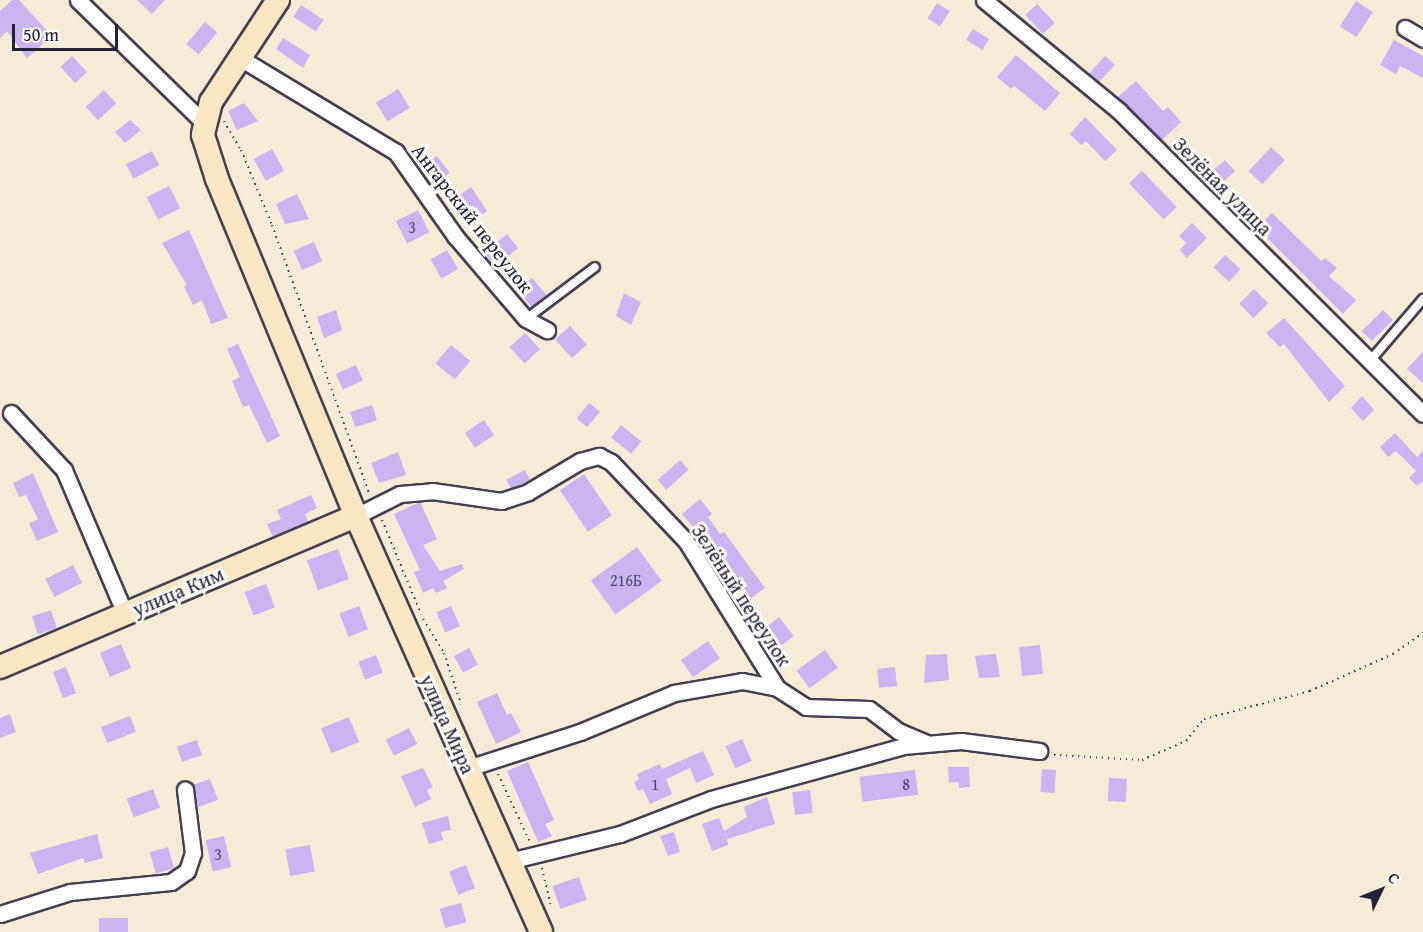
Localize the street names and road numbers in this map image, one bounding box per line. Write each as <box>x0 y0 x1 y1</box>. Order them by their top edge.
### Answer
street label: Зелёная улица <box>1169 132 1277 240</box>
street label: Ангарский переулок <box>407 139 539 297</box>
street label: Зелёный переулок <box>687 519 797 671</box>
street label: улица Ким <box>129 561 227 621</box>
street label: улица Мира <box>415 671 481 777</box>

